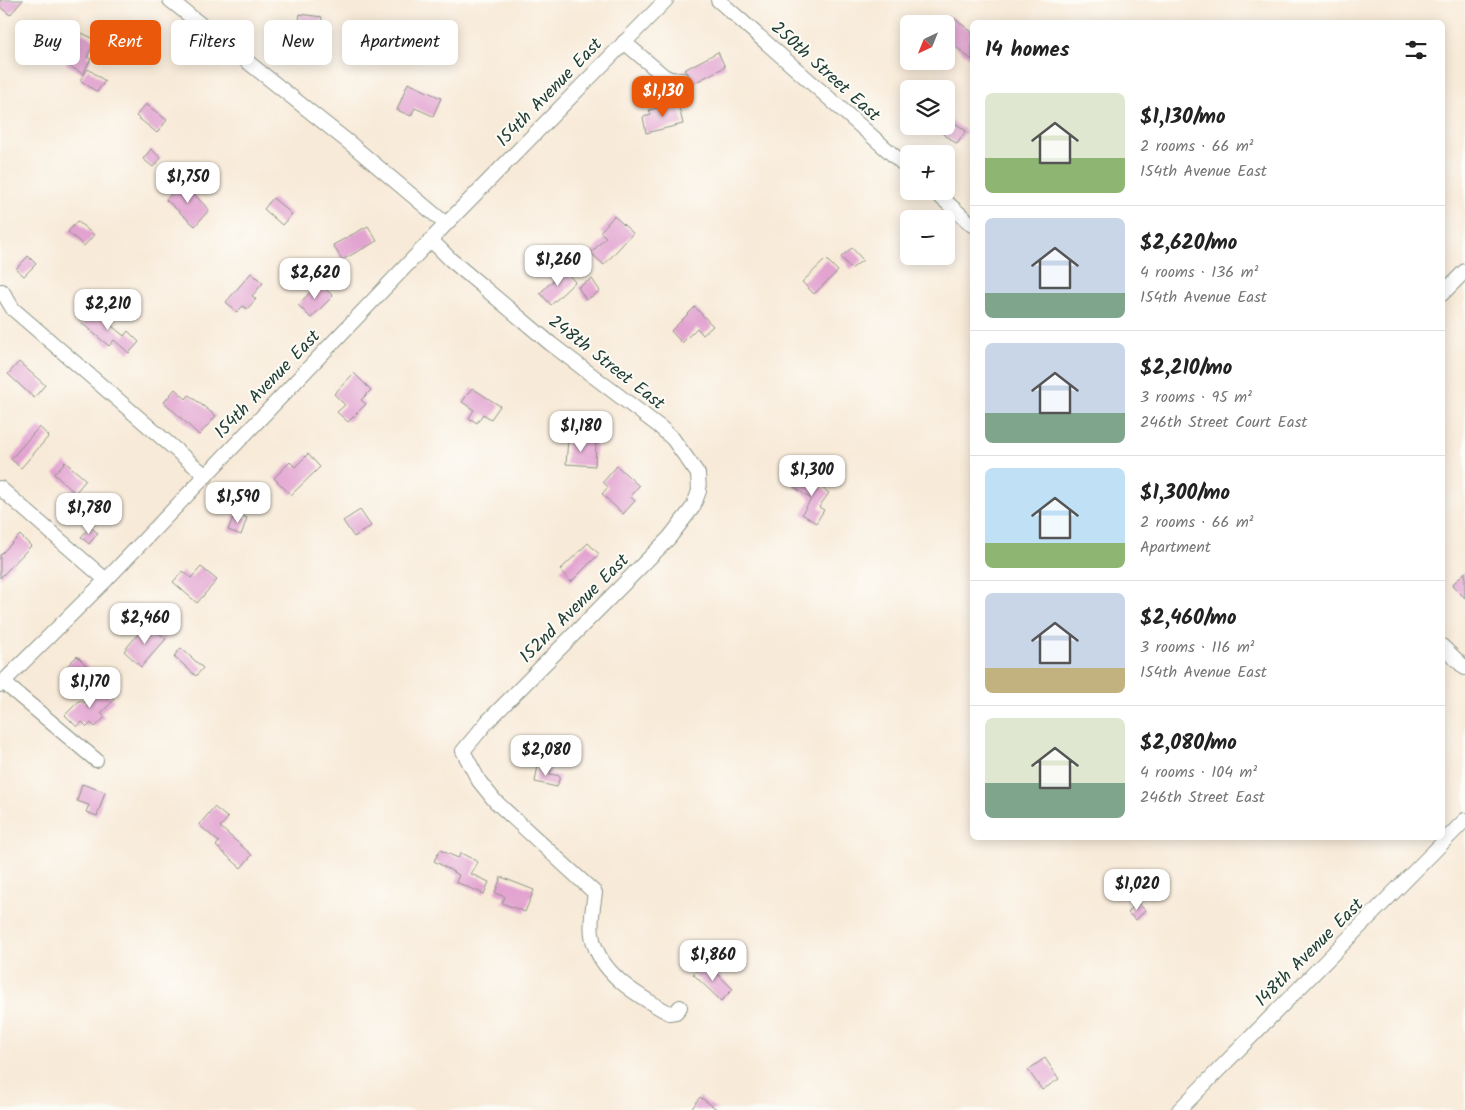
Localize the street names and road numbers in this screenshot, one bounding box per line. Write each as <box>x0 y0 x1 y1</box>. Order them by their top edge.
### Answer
street label: 250th Street East <box>763 15 887 130</box>
street label: 154th Avenue East <box>490 31 611 155</box>
street label: 248th Street East <box>541 308 672 419</box>
street label: 154th Avenue East <box>208 323 329 447</box>
street label: 152nd Avenue East <box>513 547 637 671</box>
street label: 148th Avenue East <box>1249 891 1372 1014</box>

